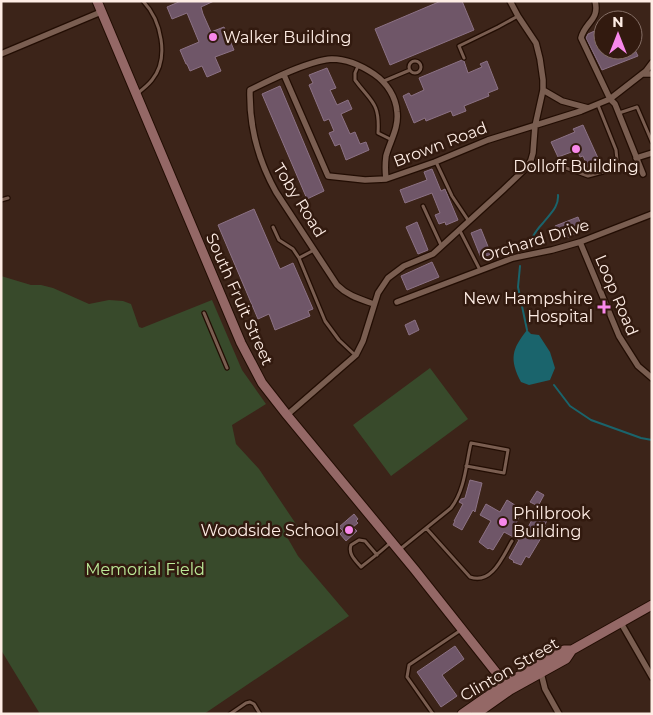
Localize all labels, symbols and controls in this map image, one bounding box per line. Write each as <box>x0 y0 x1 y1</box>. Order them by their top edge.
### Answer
north arrow <box>593 10 643 60</box>
text: N <box>612 13 624 31</box>
place label: Walker Building <box>223 28 352 47</box>
marker: Walker Building <box>207 31 219 43</box>
street label: Brown Road <box>391 118 490 171</box>
marker: Dolloff Building <box>570 143 582 155</box>
place label: Dolloff Building <box>513 157 639 176</box>
street label: Toby Road <box>269 160 330 241</box>
street label: Orchard Drive <box>479 215 591 266</box>
street label: South Fruit Street <box>202 230 277 369</box>
street label: Loop Road <box>591 252 642 339</box>
place label: New Hampshire Hospital <box>463 289 593 326</box>
marker: New Hampshire Hospital <box>597 300 611 314</box>
place label: Philbrook Building <box>513 504 591 541</box>
marker: Philbrook Building <box>497 516 509 528</box>
place label: Woodside School <box>200 521 339 540</box>
marker: Woodside School <box>343 524 355 536</box>
park label: Memorial Field <box>85 560 205 579</box>
street label: Clinton Street <box>457 633 562 705</box>

